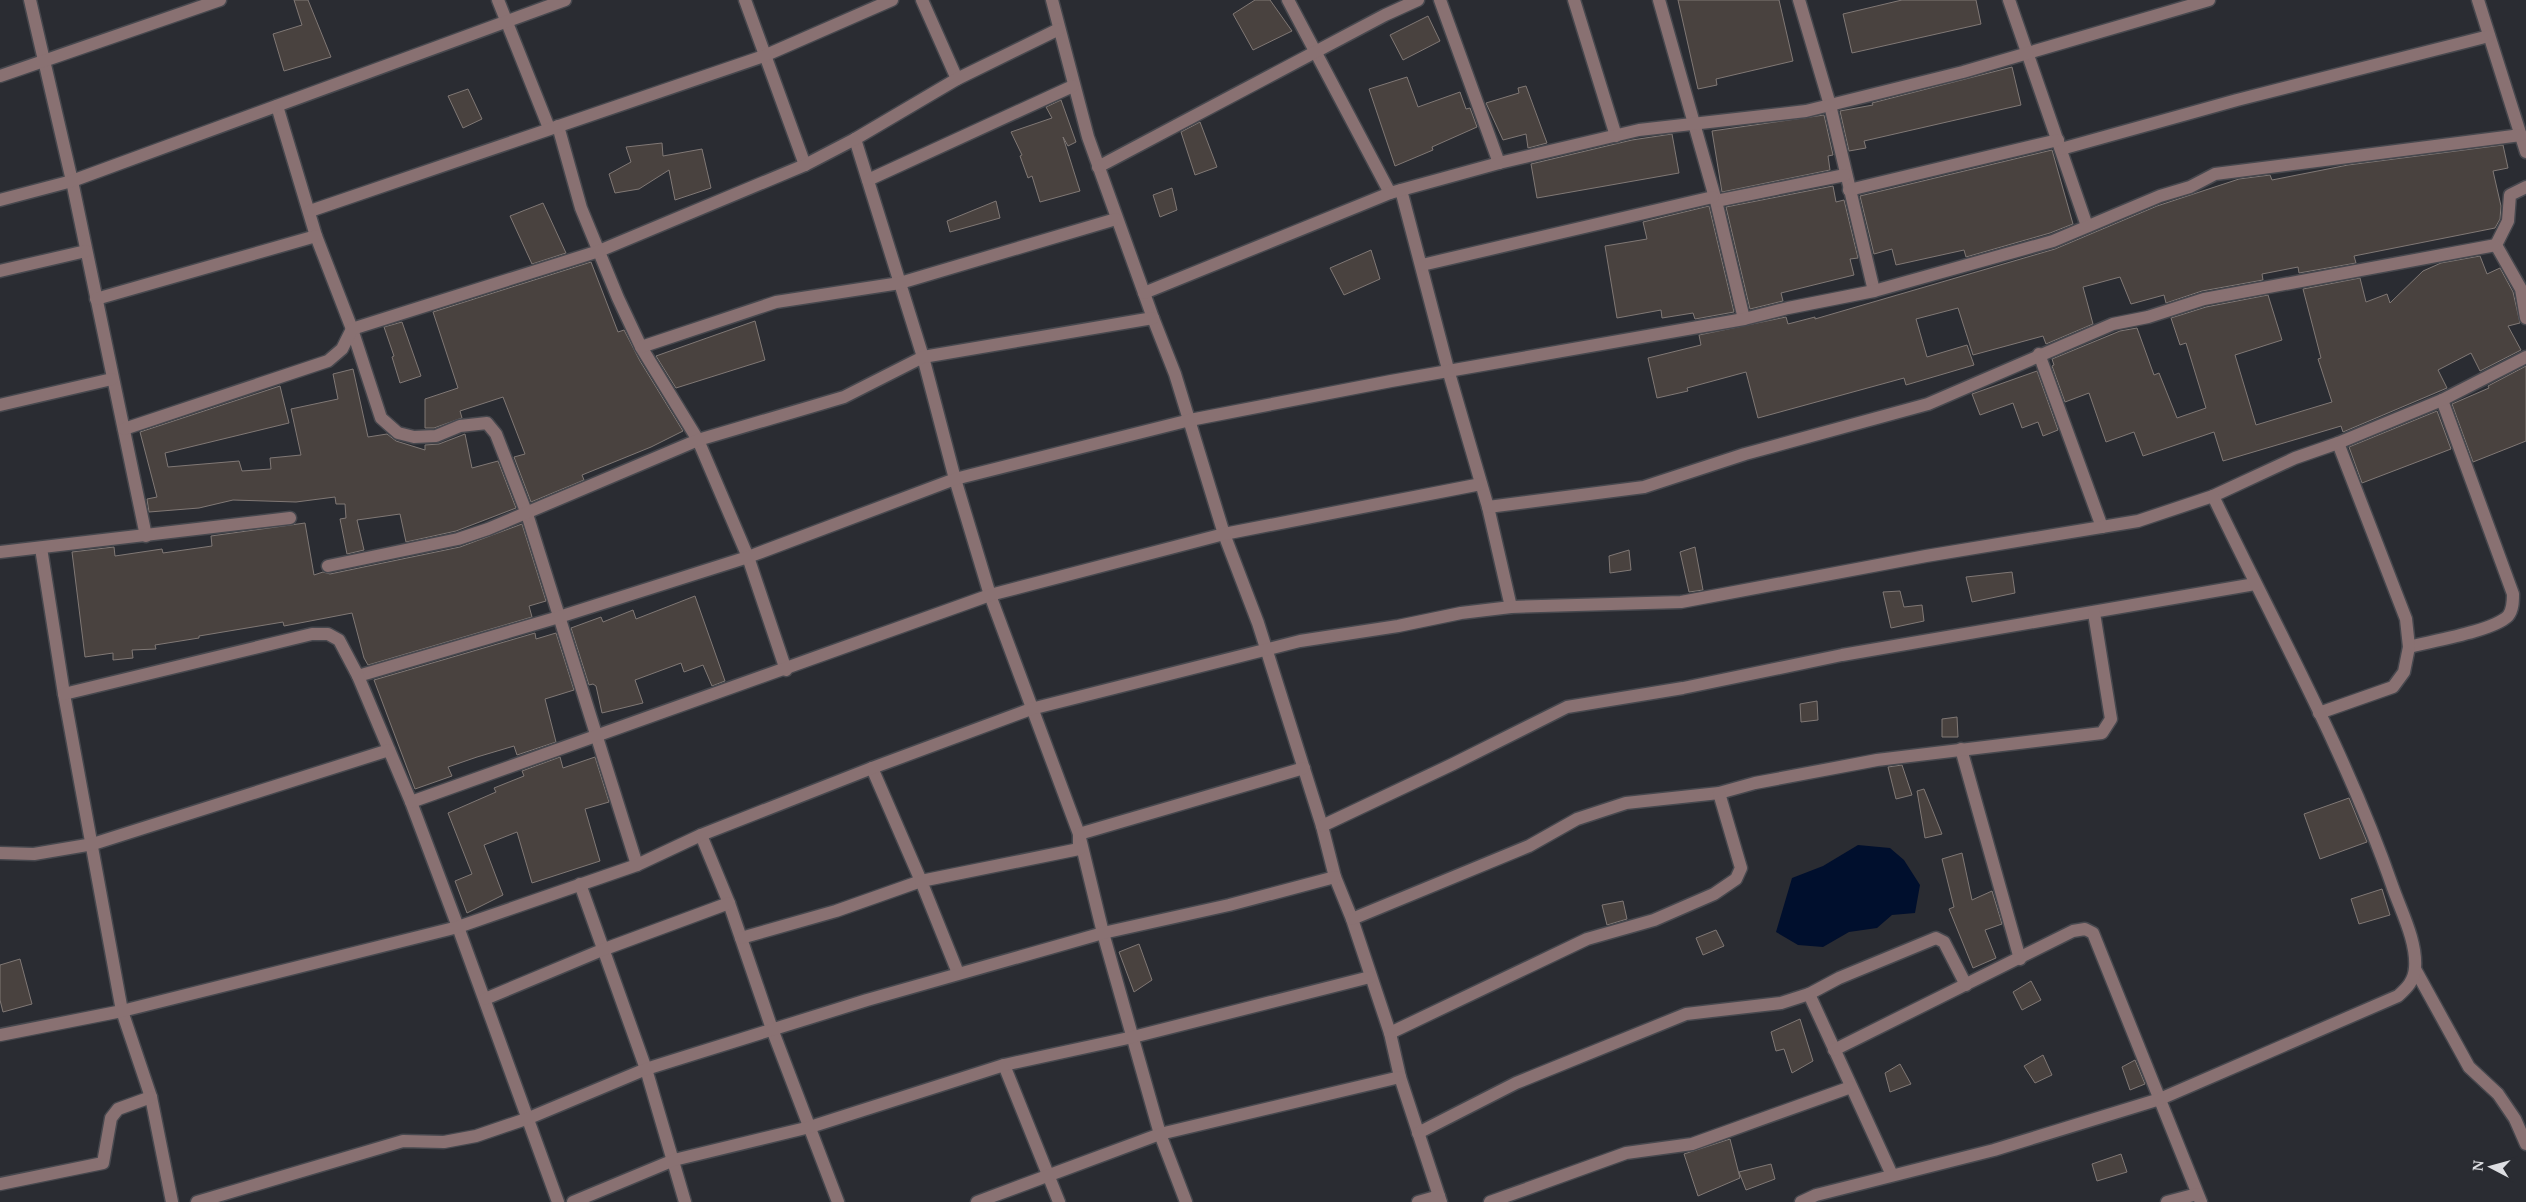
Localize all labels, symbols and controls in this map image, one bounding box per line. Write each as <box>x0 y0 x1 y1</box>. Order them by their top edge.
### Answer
north arrow <box>2466 1142 2516 1192</box>
text: N <box>2468 1159 2488 1172</box>

